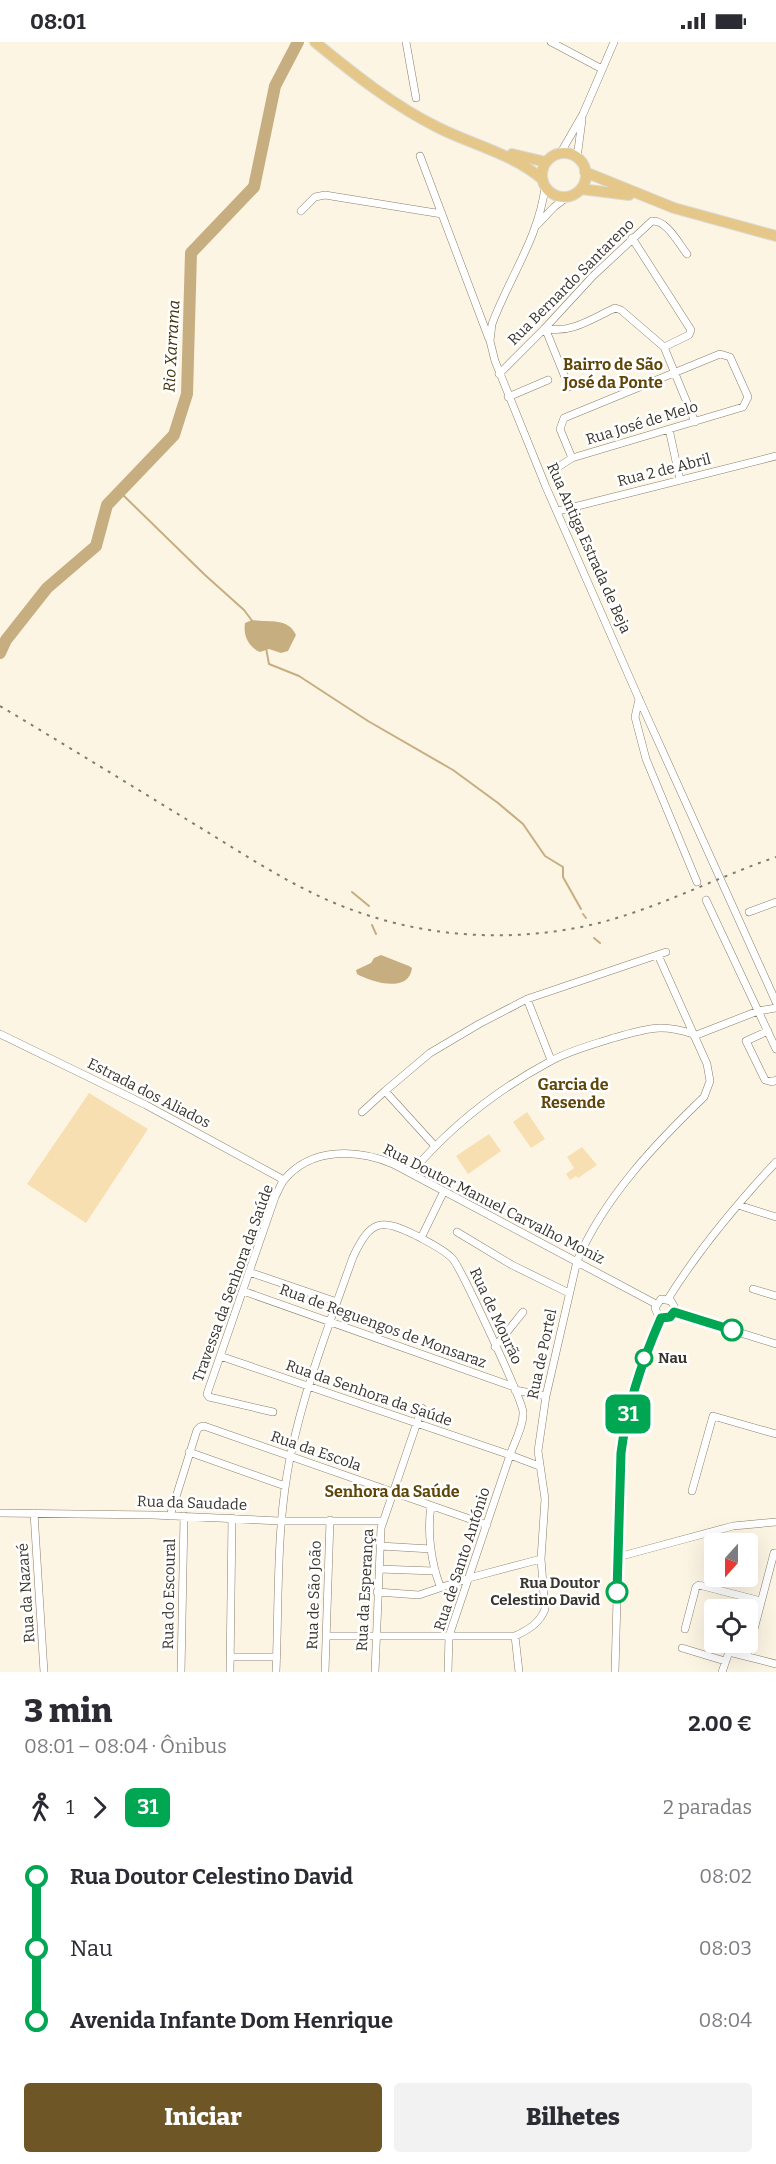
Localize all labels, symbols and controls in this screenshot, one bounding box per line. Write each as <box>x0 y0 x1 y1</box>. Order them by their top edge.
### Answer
text: 08:01 <box>30 8 86 35</box>
street label: Rua Bernardo Santareno <box>504 215 638 349</box>
water label: Rio Xarrama <box>160 299 183 393</box>
district label: Bairro de São José da Ponte <box>562 355 663 392</box>
street label: Rua José de Melo <box>584 397 700 449</box>
street label: Rua 2 de Abril <box>615 450 713 490</box>
street label: Rua Antiga Estrada de Beja <box>543 460 635 636</box>
street label: Estrada dos Aliados <box>85 1054 213 1132</box>
district label: Garcia de Resende <box>538 1075 609 1112</box>
street label: Rua Doutor Manuel Carvalho Moniz <box>380 1140 608 1268</box>
street label: Travessa da Senhora da Saúde <box>189 1182 277 1384</box>
street label: Rua de Mourão <box>466 1265 526 1367</box>
street label: Rua de Reguengos de Monsaraz <box>277 1280 489 1372</box>
street label: Rua de Portel <box>524 1307 560 1401</box>
unlabelled marker <box>721 1319 743 1341</box>
marker: Nau <box>635 1349 653 1367</box>
place label: Nau <box>658 1349 688 1367</box>
street label: Rua da Senhora da Saúde <box>283 1356 455 1430</box>
line badge: 31 <box>601 1394 655 1434</box>
text: 31 <box>617 1401 639 1427</box>
street label: Rua da Escola <box>268 1427 364 1475</box>
district label: Senhora da Saúde <box>324 1482 460 1501</box>
street label: Rua de Santo António <box>430 1485 494 1633</box>
street label: Rua da Saudade <box>137 1492 247 1514</box>
street label: Rua da Esperança <box>353 1528 377 1652</box>
north arrow <box>704 1533 758 1587</box>
map controls <box>704 1533 758 1653</box>
street label: Rua do Escoural <box>159 1538 179 1650</box>
street label: Rua de São João <box>303 1540 325 1650</box>
street label: Rua da Nazaré <box>14 1543 38 1643</box>
place label: Rua Doutor Celestino David <box>490 1574 600 1609</box>
marker: Rua Doutor Celestino David <box>606 1581 628 1603</box>
button: locate <box>704 1599 758 1653</box>
text: 3 min <box>24 1691 112 1731</box>
text: 2.00 € <box>688 1710 752 1737</box>
text: 08:01 – 08:04 · Ônibus <box>24 1734 227 1758</box>
icon: walk <box>24 1791 57 1824</box>
icon: forward <box>83 1791 116 1824</box>
text: 31 <box>137 1794 158 1820</box>
text: 1 <box>66 1795 74 1819</box>
text: 2 paradas <box>663 1795 752 1819</box>
text: Rua Doutor Celestino David <box>70 1863 353 1890</box>
text: 08:02 <box>699 1864 752 1888</box>
text: Nau <box>70 1935 113 1962</box>
text: 08:03 <box>699 1936 752 1960</box>
text: Avenida Infante Dom Henrique <box>70 2007 393 2034</box>
text: 08:04 <box>698 2008 752 2032</box>
button: Iniciar <box>24 2083 382 2152</box>
button: Bilhetes <box>394 2083 752 2152</box>

